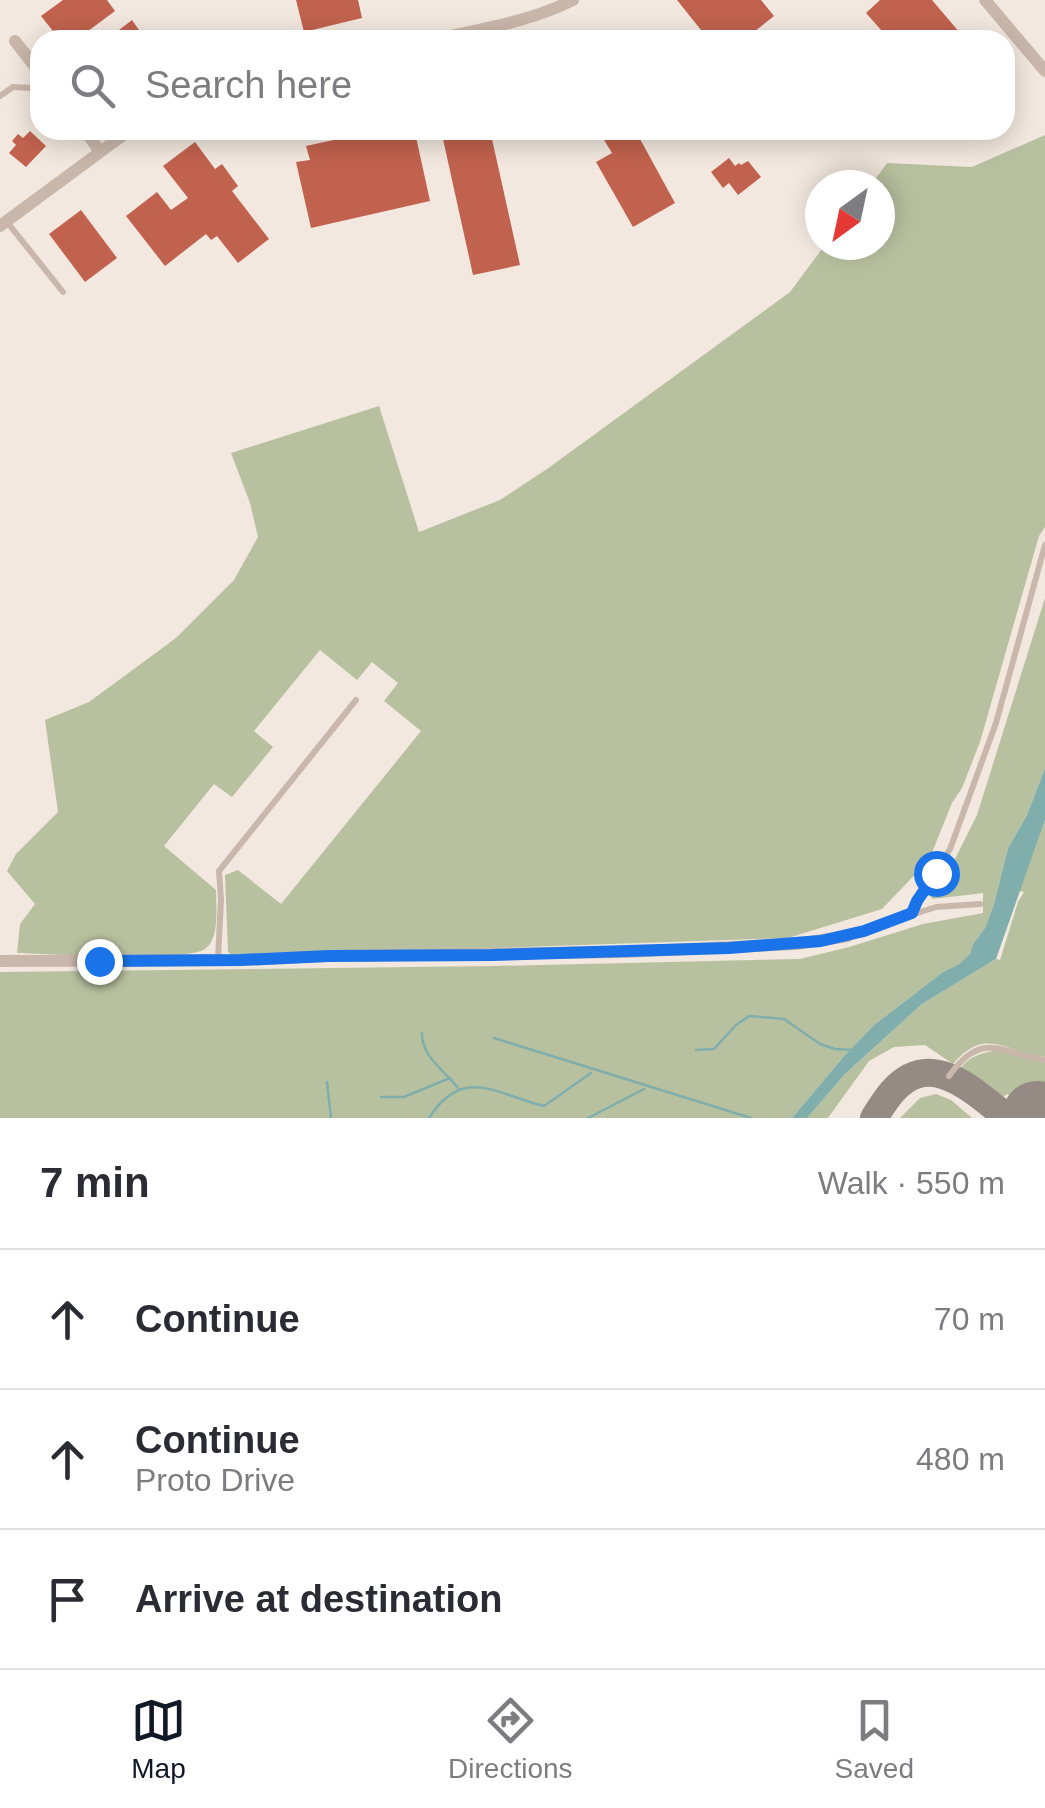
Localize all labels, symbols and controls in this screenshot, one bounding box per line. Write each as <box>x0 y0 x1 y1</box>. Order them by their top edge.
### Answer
search box <box>30 30 1015 140</box>
icon: search <box>65 58 120 113</box>
text: Search here <box>145 64 352 106</box>
north arrow <box>805 170 895 260</box>
route start <box>914 851 960 897</box>
route end <box>77 939 123 985</box>
text: 7 min <box>40 1159 150 1206</box>
text: Walk · 550 m <box>818 1165 1005 1201</box>
icon: ahead <box>40 1292 95 1347</box>
text: Continue <box>135 1298 300 1340</box>
text: 70 m <box>934 1301 1005 1337</box>
text: Continue <box>135 1419 300 1461</box>
icon: ahead <box>40 1432 95 1487</box>
text: 480 m <box>916 1441 1005 1477</box>
text: Proto Drive <box>135 1462 295 1498</box>
icon: arrive <box>40 1572 95 1627</box>
text: Arrive at destination <box>135 1578 502 1620</box>
tab: Map <box>131 1693 186 1785</box>
tab: Directions <box>448 1693 573 1785</box>
tab: Saved <box>835 1693 914 1785</box>

